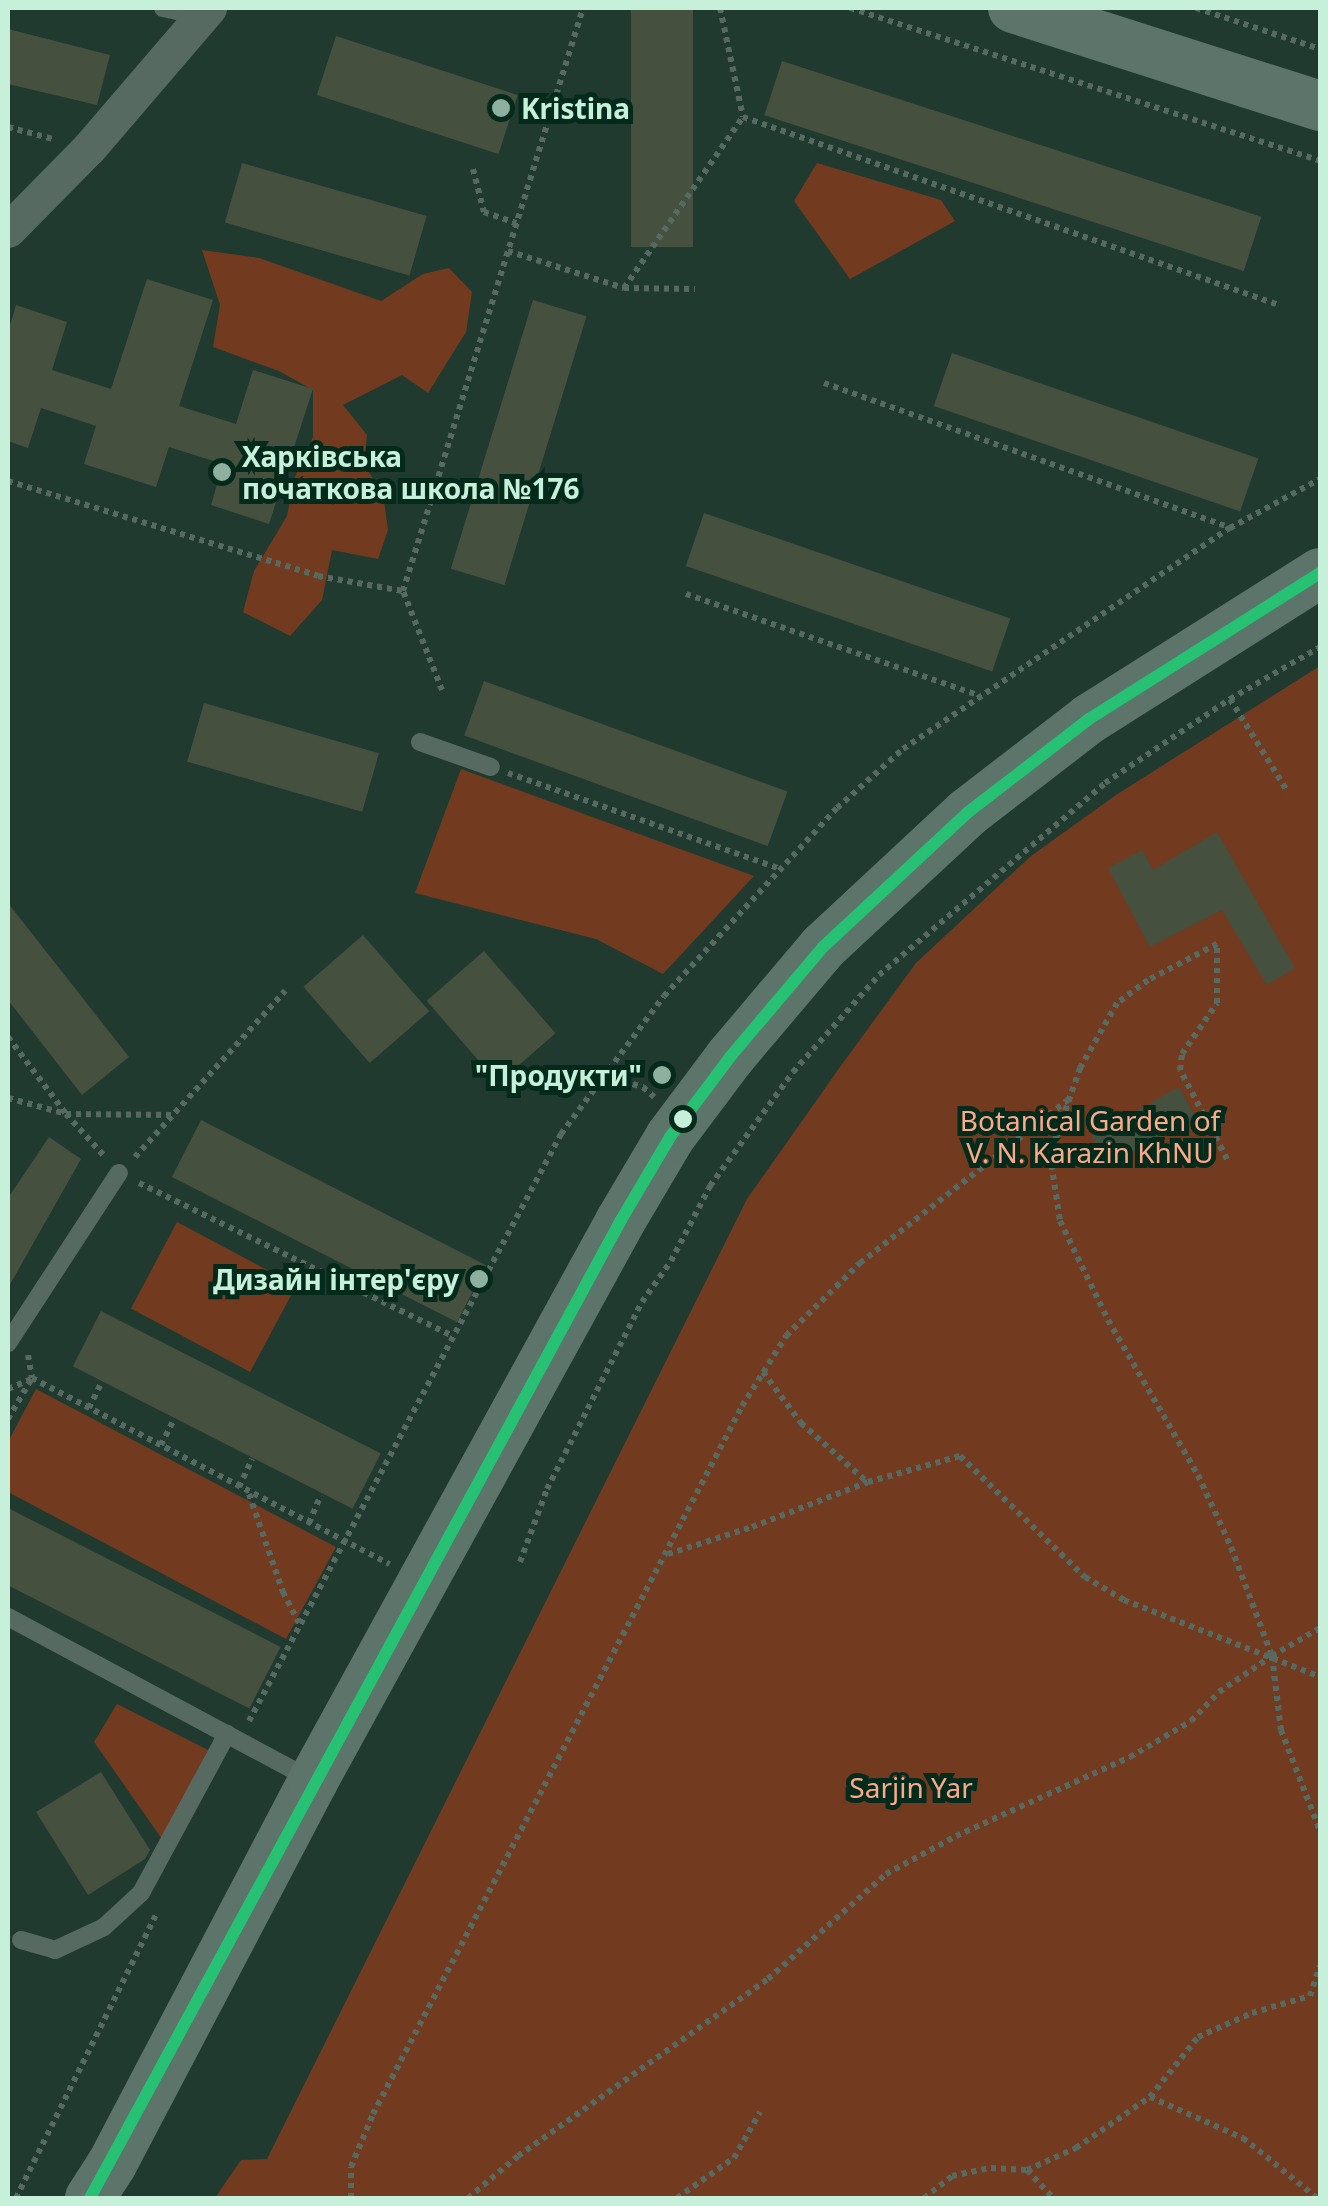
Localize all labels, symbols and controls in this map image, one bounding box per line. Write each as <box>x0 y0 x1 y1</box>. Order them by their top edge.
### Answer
place label: Kristina <box>521 91 630 125</box>
marker: Kristina <box>490 97 512 119</box>
place label: Харківська початкова школа №176 <box>242 439 579 505</box>
marker: Харківська початкова школа №176 <box>211 461 233 483</box>
place label: "Продукти" <box>475 1058 642 1092</box>
marker: "Продукти" <box>651 1064 673 1086</box>
park label: Botanical Garden of V. N. Karazin KhNU <box>960 1103 1220 1169</box>
unlabelled marker <box>673 1109 693 1129</box>
place label: Дизайн інтер'єру <box>213 1262 459 1296</box>
marker: Дизайн інтер'єру <box>468 1268 490 1290</box>
park label: Sarjin Yar <box>849 1770 973 1804</box>

